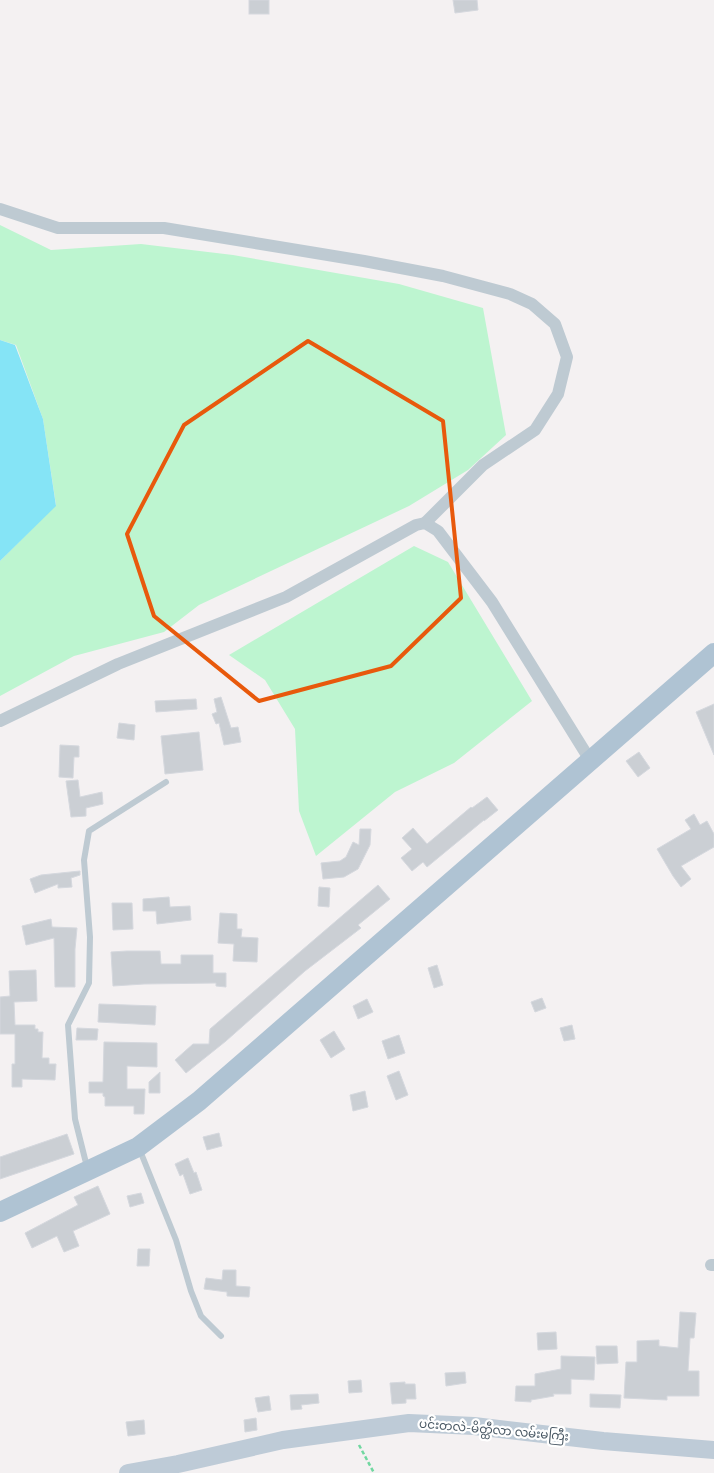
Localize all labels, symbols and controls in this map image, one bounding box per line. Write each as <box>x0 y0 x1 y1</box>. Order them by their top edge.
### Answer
street label: ပင်းတလဲ-မိတ္ထီလာ လမ်းမကြီး <box>418 1414 570 1447</box>

